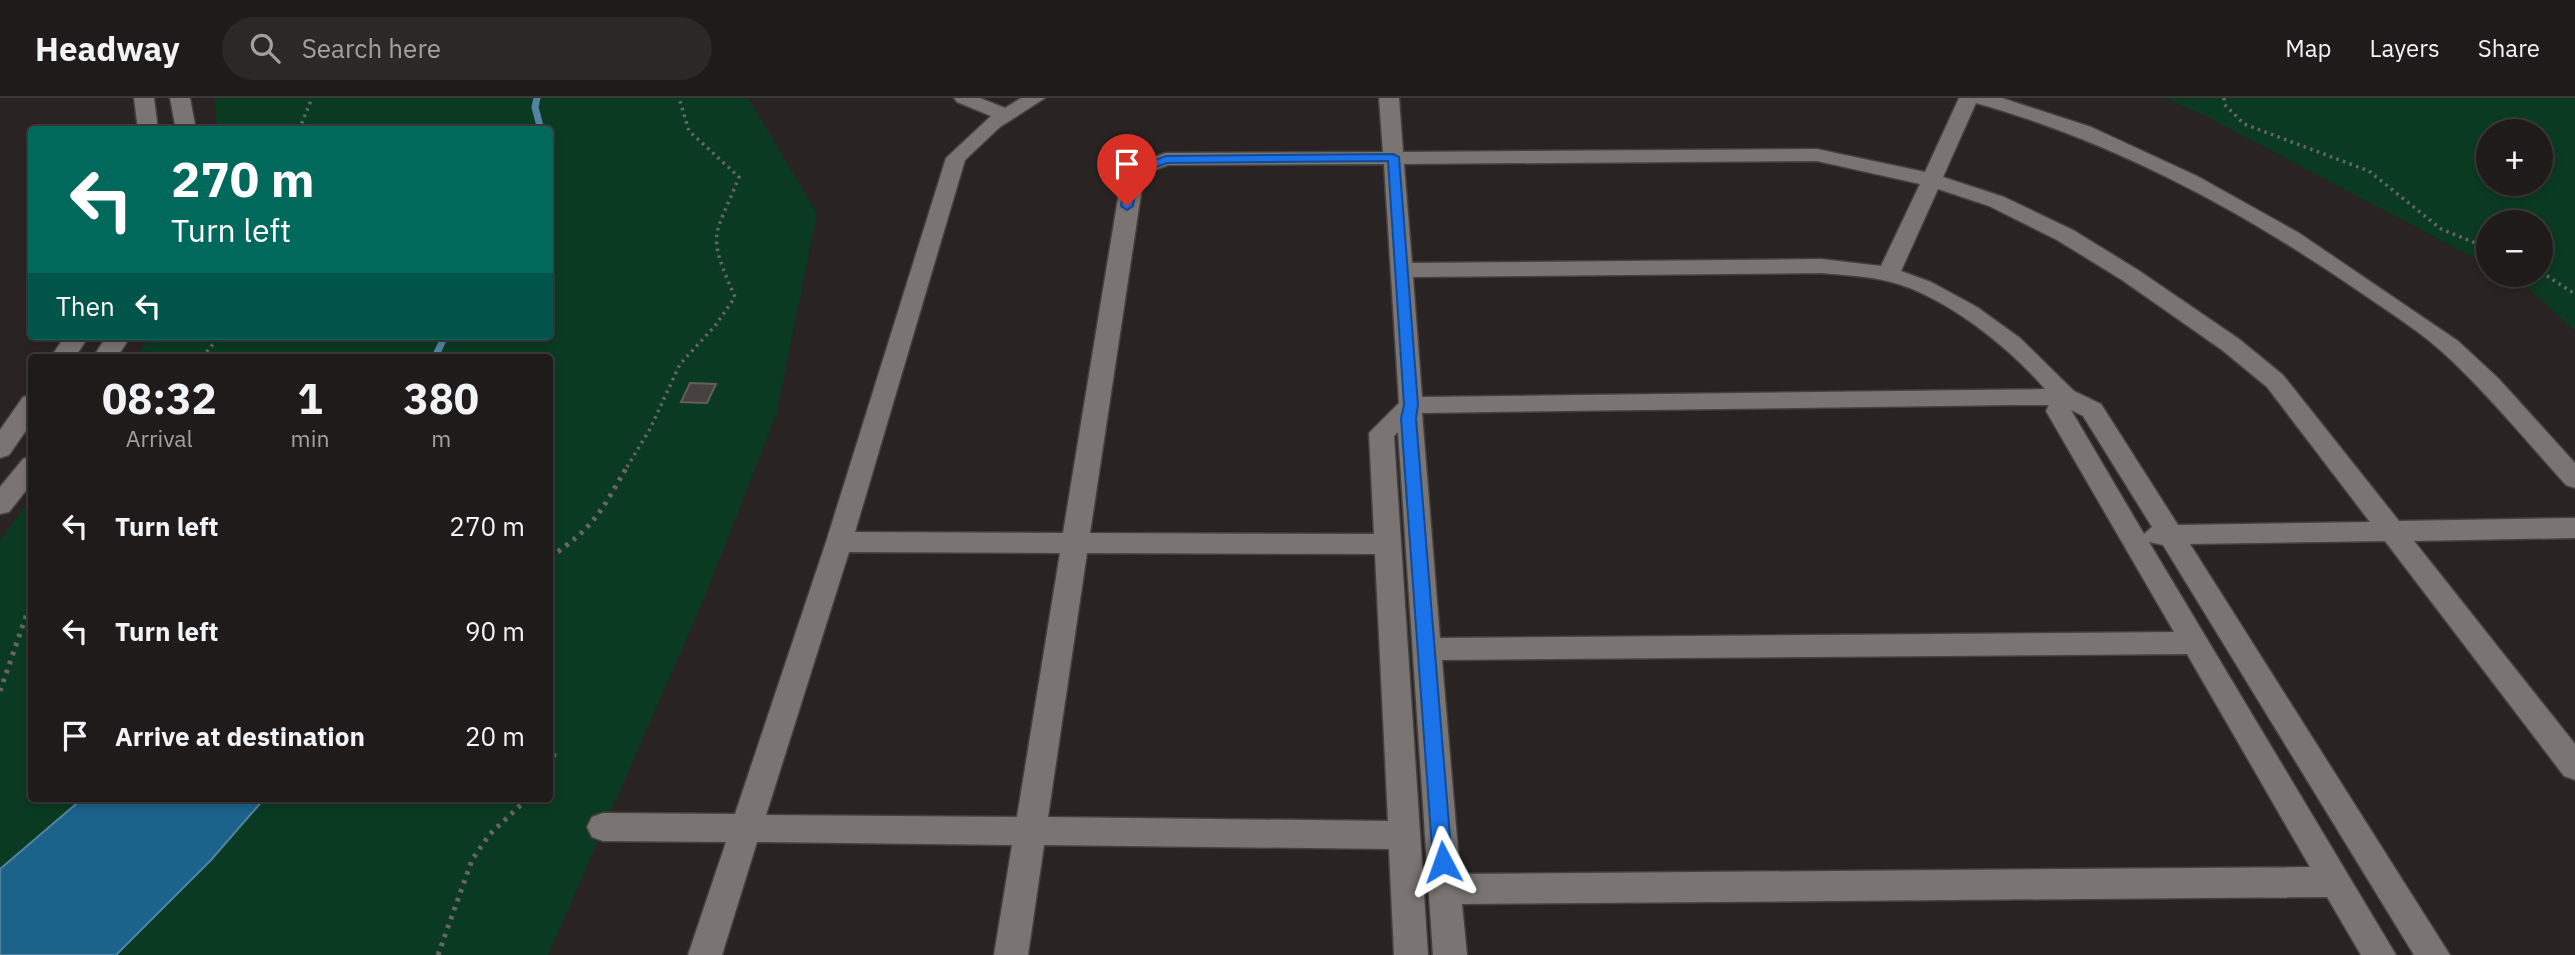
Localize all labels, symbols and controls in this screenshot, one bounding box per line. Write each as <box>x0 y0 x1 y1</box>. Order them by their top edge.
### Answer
search box <box>222 17 712 80</box>
text: Headway <box>35 27 180 70</box>
icon: search <box>246 29 284 67</box>
text: Search here <box>302 31 441 65</box>
text: Map <box>2285 32 2332 64</box>
text: Layers <box>2370 32 2440 64</box>
text: Share <box>2478 32 2540 64</box>
map controls <box>2476 119 2553 287</box>
button: + <box>2476 119 2553 196</box>
pin <box>1097 134 1157 206</box>
icon: arrive <box>1108 145 1146 183</box>
text: 270 m <box>171 147 315 210</box>
icon: left <box>56 154 147 245</box>
text: Turn left <box>171 209 291 251</box>
button: − <box>2476 210 2553 287</box>
icon: left <box>129 287 167 325</box>
text: Then <box>56 289 115 323</box>
text: 08:32 <box>102 371 217 426</box>
text: 1 <box>297 371 323 426</box>
text: 380 <box>403 371 479 426</box>
text: Arrival <box>126 423 193 453</box>
text: min <box>291 423 329 453</box>
text: m <box>431 423 451 453</box>
icon: left <box>56 507 94 545</box>
text: Turn left <box>115 509 218 543</box>
text: 270 m <box>449 509 525 543</box>
icon: left <box>56 612 94 650</box>
text: Turn left <box>115 614 218 648</box>
text: 90 m <box>465 614 525 648</box>
icon: arrive <box>56 717 94 755</box>
text: Arrive at destination <box>115 719 365 753</box>
text: 20 m <box>465 719 525 753</box>
position arrow <box>1406 825 1480 899</box>

